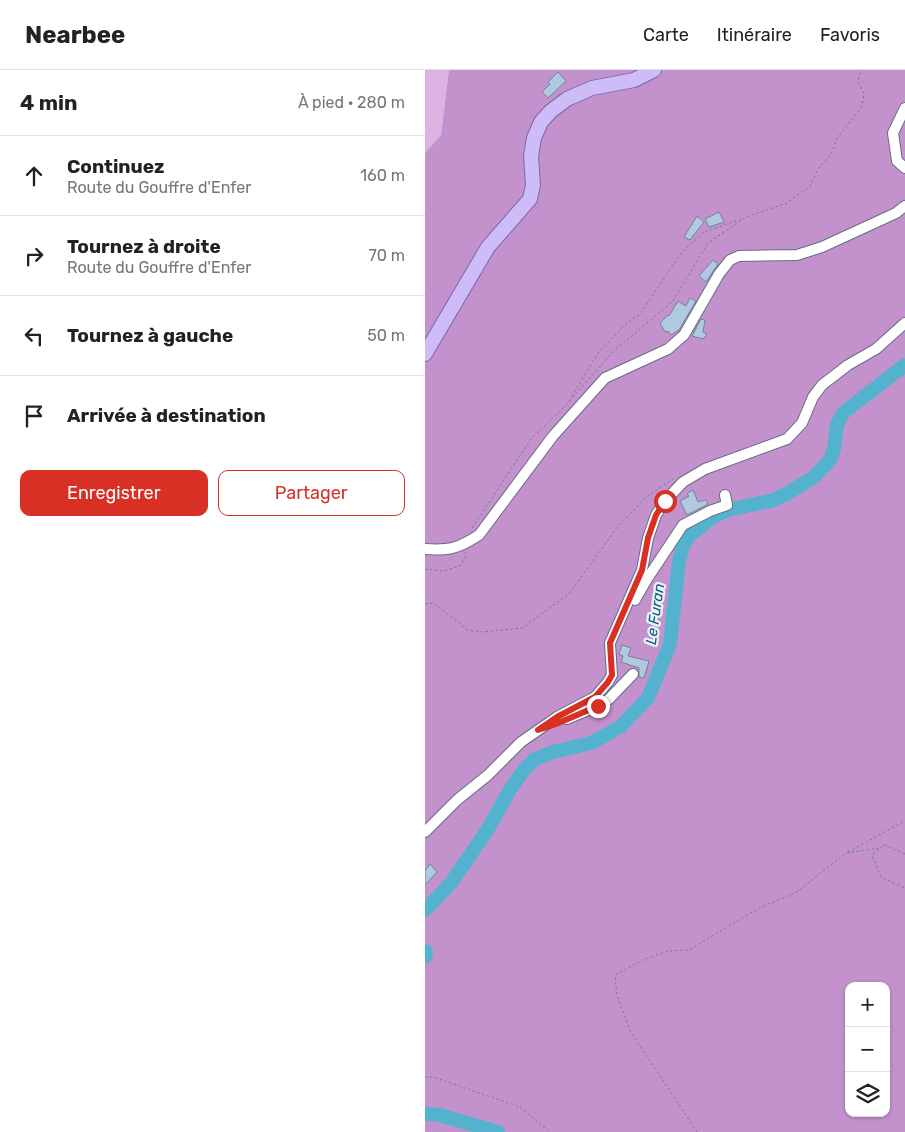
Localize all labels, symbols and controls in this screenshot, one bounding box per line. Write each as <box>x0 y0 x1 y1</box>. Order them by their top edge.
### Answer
text: Nearbee <box>25 21 125 49</box>
text: Carte <box>643 24 689 46</box>
text: Itinéraire <box>717 24 792 46</box>
text: Favoris <box>820 24 880 46</box>
text: 4 min <box>20 90 78 115</box>
text: À pied · 280 m <box>298 93 405 112</box>
text: Continuez <box>67 155 165 178</box>
icon: ahead <box>20 162 48 190</box>
text: 160 m <box>360 166 405 185</box>
text: Route du Gouffre d'Enfer <box>67 178 251 197</box>
text: Tournez à droite <box>67 235 221 258</box>
icon: right <box>20 242 48 270</box>
text: 70 m <box>368 246 405 265</box>
text: Route du Gouffre d'Enfer <box>67 258 251 277</box>
icon: left <box>20 322 48 350</box>
text: Tournez à gauche <box>67 324 233 347</box>
text: 50 m <box>367 326 405 345</box>
icon: arrive <box>20 402 48 430</box>
text: Arrivée à destination <box>67 404 266 427</box>
button: Enregistrer <box>20 470 208 516</box>
button: Partager <box>218 470 405 516</box>
route start <box>654 490 677 513</box>
water label: Le Furan <box>642 582 668 646</box>
route end <box>587 695 610 718</box>
map controls <box>845 982 890 1117</box>
button: + <box>845 982 890 1027</box>
button: − <box>845 1027 890 1072</box>
button: layers <box>845 1072 890 1117</box>

